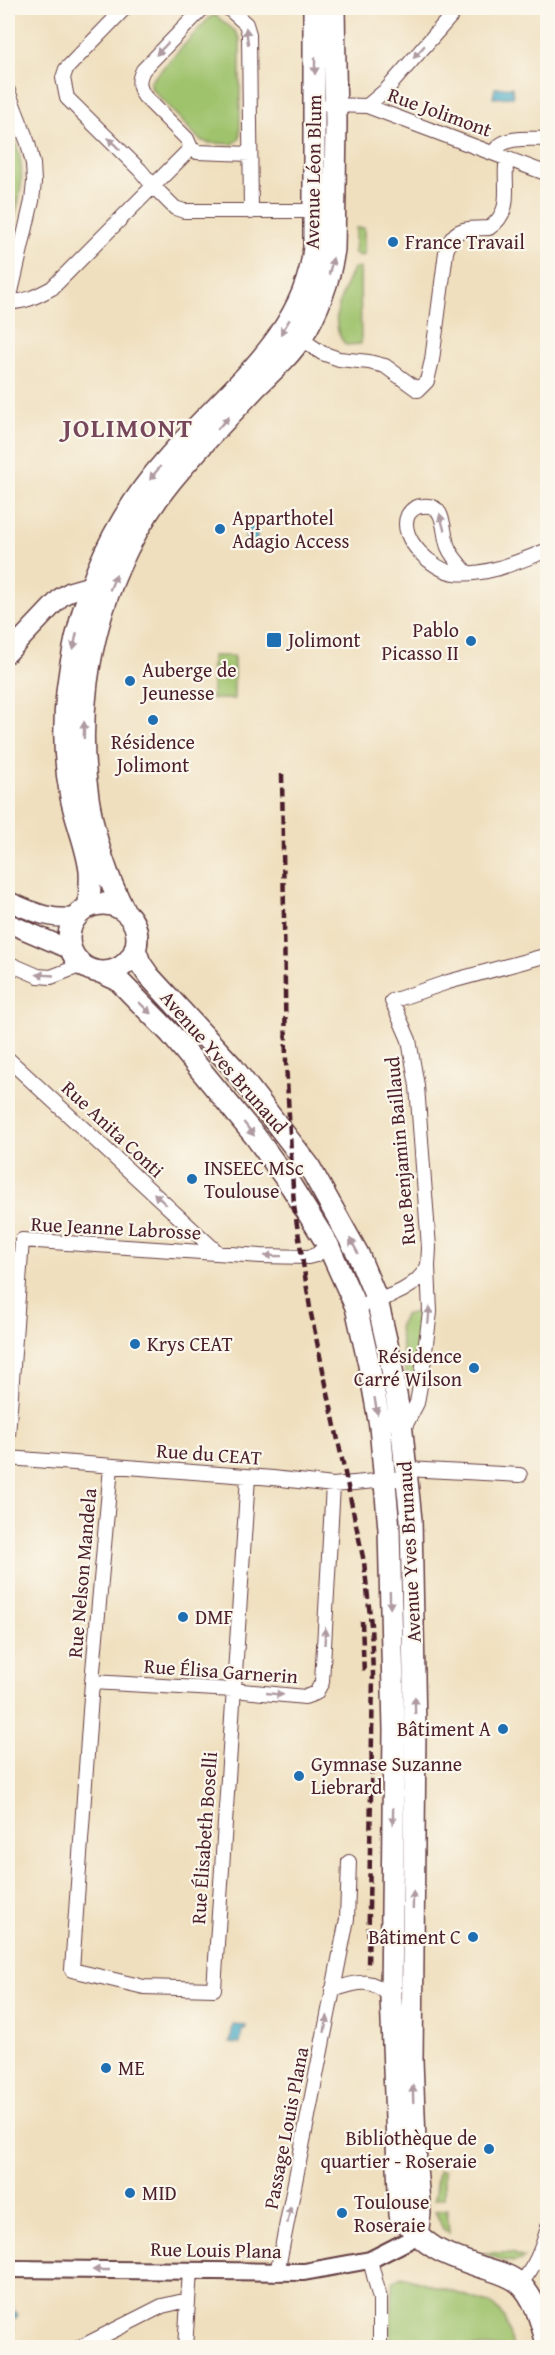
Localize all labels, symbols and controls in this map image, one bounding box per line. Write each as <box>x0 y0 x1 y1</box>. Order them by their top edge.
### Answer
one-way arrow <box>243 26 252 45</box>
one-way arrow <box>156 42 170 56</box>
one-way arrow <box>413 44 426 59</box>
one-way arrow <box>310 56 320 75</box>
street label: Rue Jolimont <box>384 79 496 144</box>
street label: Avenue Léon Blum <box>297 94 328 250</box>
one-way arrow <box>107 137 121 151</box>
place label: France Travail <box>405 227 525 256</box>
marker: France Travail <box>386 235 400 249</box>
one-way arrow <box>326 257 336 275</box>
one-way arrow <box>279 319 290 335</box>
district label: JOLIMONT <box>58 408 194 447</box>
one-way arrow <box>216 416 229 431</box>
one-way arrow <box>149 465 162 481</box>
place label: Apparthotel Adagio Access <box>232 503 350 555</box>
one-way arrow <box>436 513 446 531</box>
marker: Apparthotel Adagio Access <box>213 522 227 536</box>
one-way arrow <box>108 573 118 591</box>
place label: Pablo Picasso II <box>382 615 459 667</box>
place label: Jolimont <box>285 625 361 654</box>
marker: Jolimont <box>265 631 283 649</box>
one-way arrow <box>70 632 80 650</box>
marker: Pablo Picasso II <box>464 634 478 648</box>
place label: Auberge de Jeunesse <box>139 655 237 707</box>
marker: Auberge de Jeunesse <box>123 674 137 688</box>
marker: Résidence Jolimont <box>146 713 160 727</box>
one-way arrow <box>79 720 88 739</box>
place label: Résidence Jolimont <box>111 727 195 779</box>
one-way arrow <box>35 971 54 980</box>
street label: Avenue Yves Brunaud <box>154 984 295 1140</box>
one-way arrow <box>137 1001 152 1015</box>
street label: Rue Benjamin Baillaud <box>377 1055 422 1246</box>
street label: Rue Anita Conti <box>56 1073 171 1184</box>
one-way arrow <box>243 1121 256 1137</box>
place label: INSEEC MSc Toulouse <box>204 1153 304 1205</box>
marker: INSEEC MSc Toulouse <box>185 1172 199 1186</box>
one-way arrow <box>152 1192 167 1206</box>
street label: Rue Jeanne Labrosse <box>30 1209 202 1246</box>
one-way arrow <box>349 1238 359 1255</box>
one-way arrow <box>264 1251 283 1261</box>
one-way arrow <box>425 1306 434 1325</box>
place label: Krys CEAT <box>147 1329 233 1358</box>
marker: Krys CEAT <box>128 1337 142 1351</box>
place label: Résidence Carré Wilson <box>354 1341 462 1393</box>
marker: Résidence Carré Wilson <box>467 1361 481 1375</box>
one-way arrow <box>372 1396 381 1415</box>
street label: Rue du CEAT <box>155 1435 263 1472</box>
street label: Avenue Yves Brunaud <box>389 1460 428 1643</box>
street label: Rue Nelson Mandela <box>60 1486 103 1659</box>
one-way arrow <box>386 1591 395 1610</box>
place label: DMF <box>195 1602 233 1631</box>
marker: DMF <box>176 1610 190 1624</box>
one-way arrow <box>320 1627 329 1646</box>
street label: Rue Élisa Garnerin <box>143 1651 299 1690</box>
one-way arrow <box>266 1689 285 1699</box>
one-way arrow <box>410 1695 420 1714</box>
place label: Bâtiment A <box>397 1714 491 1743</box>
marker: Bâtiment A <box>496 1722 510 1736</box>
place label: Gymnase Suzanne Liebrard <box>311 1749 462 1801</box>
street label: Rue Élisabeth Boselli <box>183 1750 224 1925</box>
marker: Gymnase Suzanne Liebrard <box>292 1769 306 1783</box>
one-way arrow <box>388 1806 398 1825</box>
one-way arrow <box>409 1890 418 1909</box>
place label: Bâtiment C <box>368 1922 461 1951</box>
marker: Bâtiment C <box>466 1930 480 1944</box>
one-way arrow <box>322 2014 331 2033</box>
street label: Passage Louis Plana <box>256 2044 316 2211</box>
place label: ME <box>118 2053 145 2082</box>
marker: ME <box>99 2061 113 2075</box>
one-way arrow <box>408 2085 418 2104</box>
place label: Bibliothèque de quartier - Roseraie <box>320 2123 477 2175</box>
marker: Bibliothèque de quartier - Roseraie <box>482 2142 496 2156</box>
place label: MID <box>142 2178 177 2207</box>
marker: MID <box>123 2186 137 2200</box>
place label: Toulouse Roseraie <box>354 2187 429 2239</box>
one-way arrow <box>284 2206 294 2225</box>
marker: Toulouse Roseraie <box>335 2206 349 2220</box>
street label: Rue Louis Plana <box>150 2234 282 2265</box>
one-way arrow <box>91 2265 110 2275</box>

